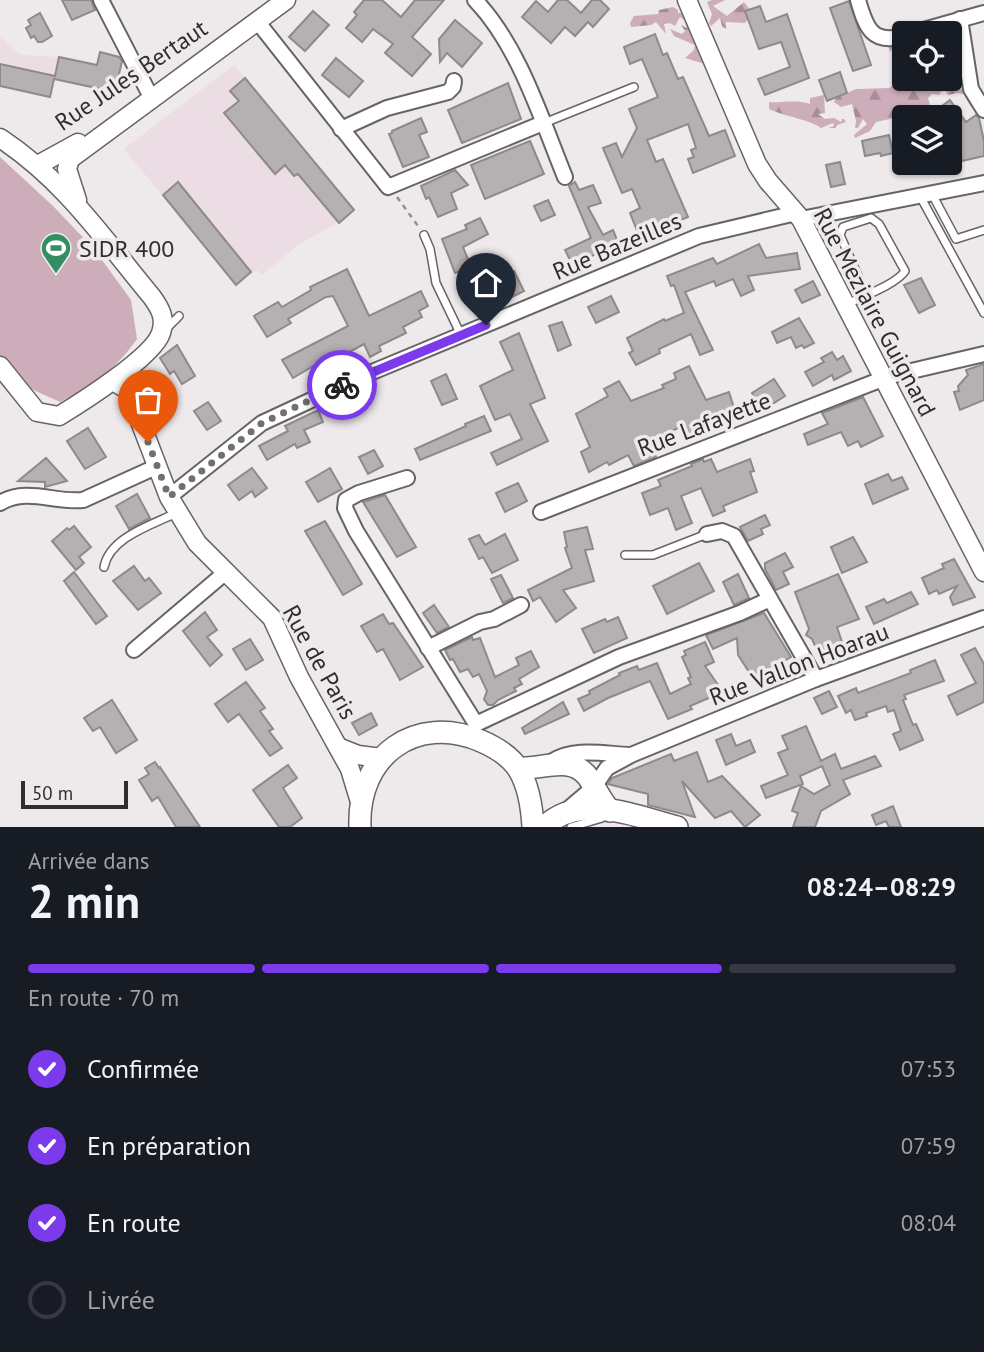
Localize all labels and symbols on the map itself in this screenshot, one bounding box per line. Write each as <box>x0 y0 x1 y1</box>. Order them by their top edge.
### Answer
street label: Rue Jules Bertaut <box>49 13 213 137</box>
street label: Rue Meziaire Guignard <box>807 202 943 422</box>
street label: Rue Bazeilles <box>548 205 686 287</box>
sports icon: SIDR 400 <box>39 231 73 275</box>
place label: SIDR 400 <box>79 233 174 264</box>
pin <box>456 253 516 325</box>
courier <box>307 350 377 420</box>
pin <box>118 370 178 442</box>
street label: Rue Lafayette <box>633 384 775 464</box>
street label: Rue de Paris <box>276 599 364 725</box>
street label: Rue Vallon Hoarau <box>705 616 893 712</box>
scale bar <box>21 778 128 810</box>

